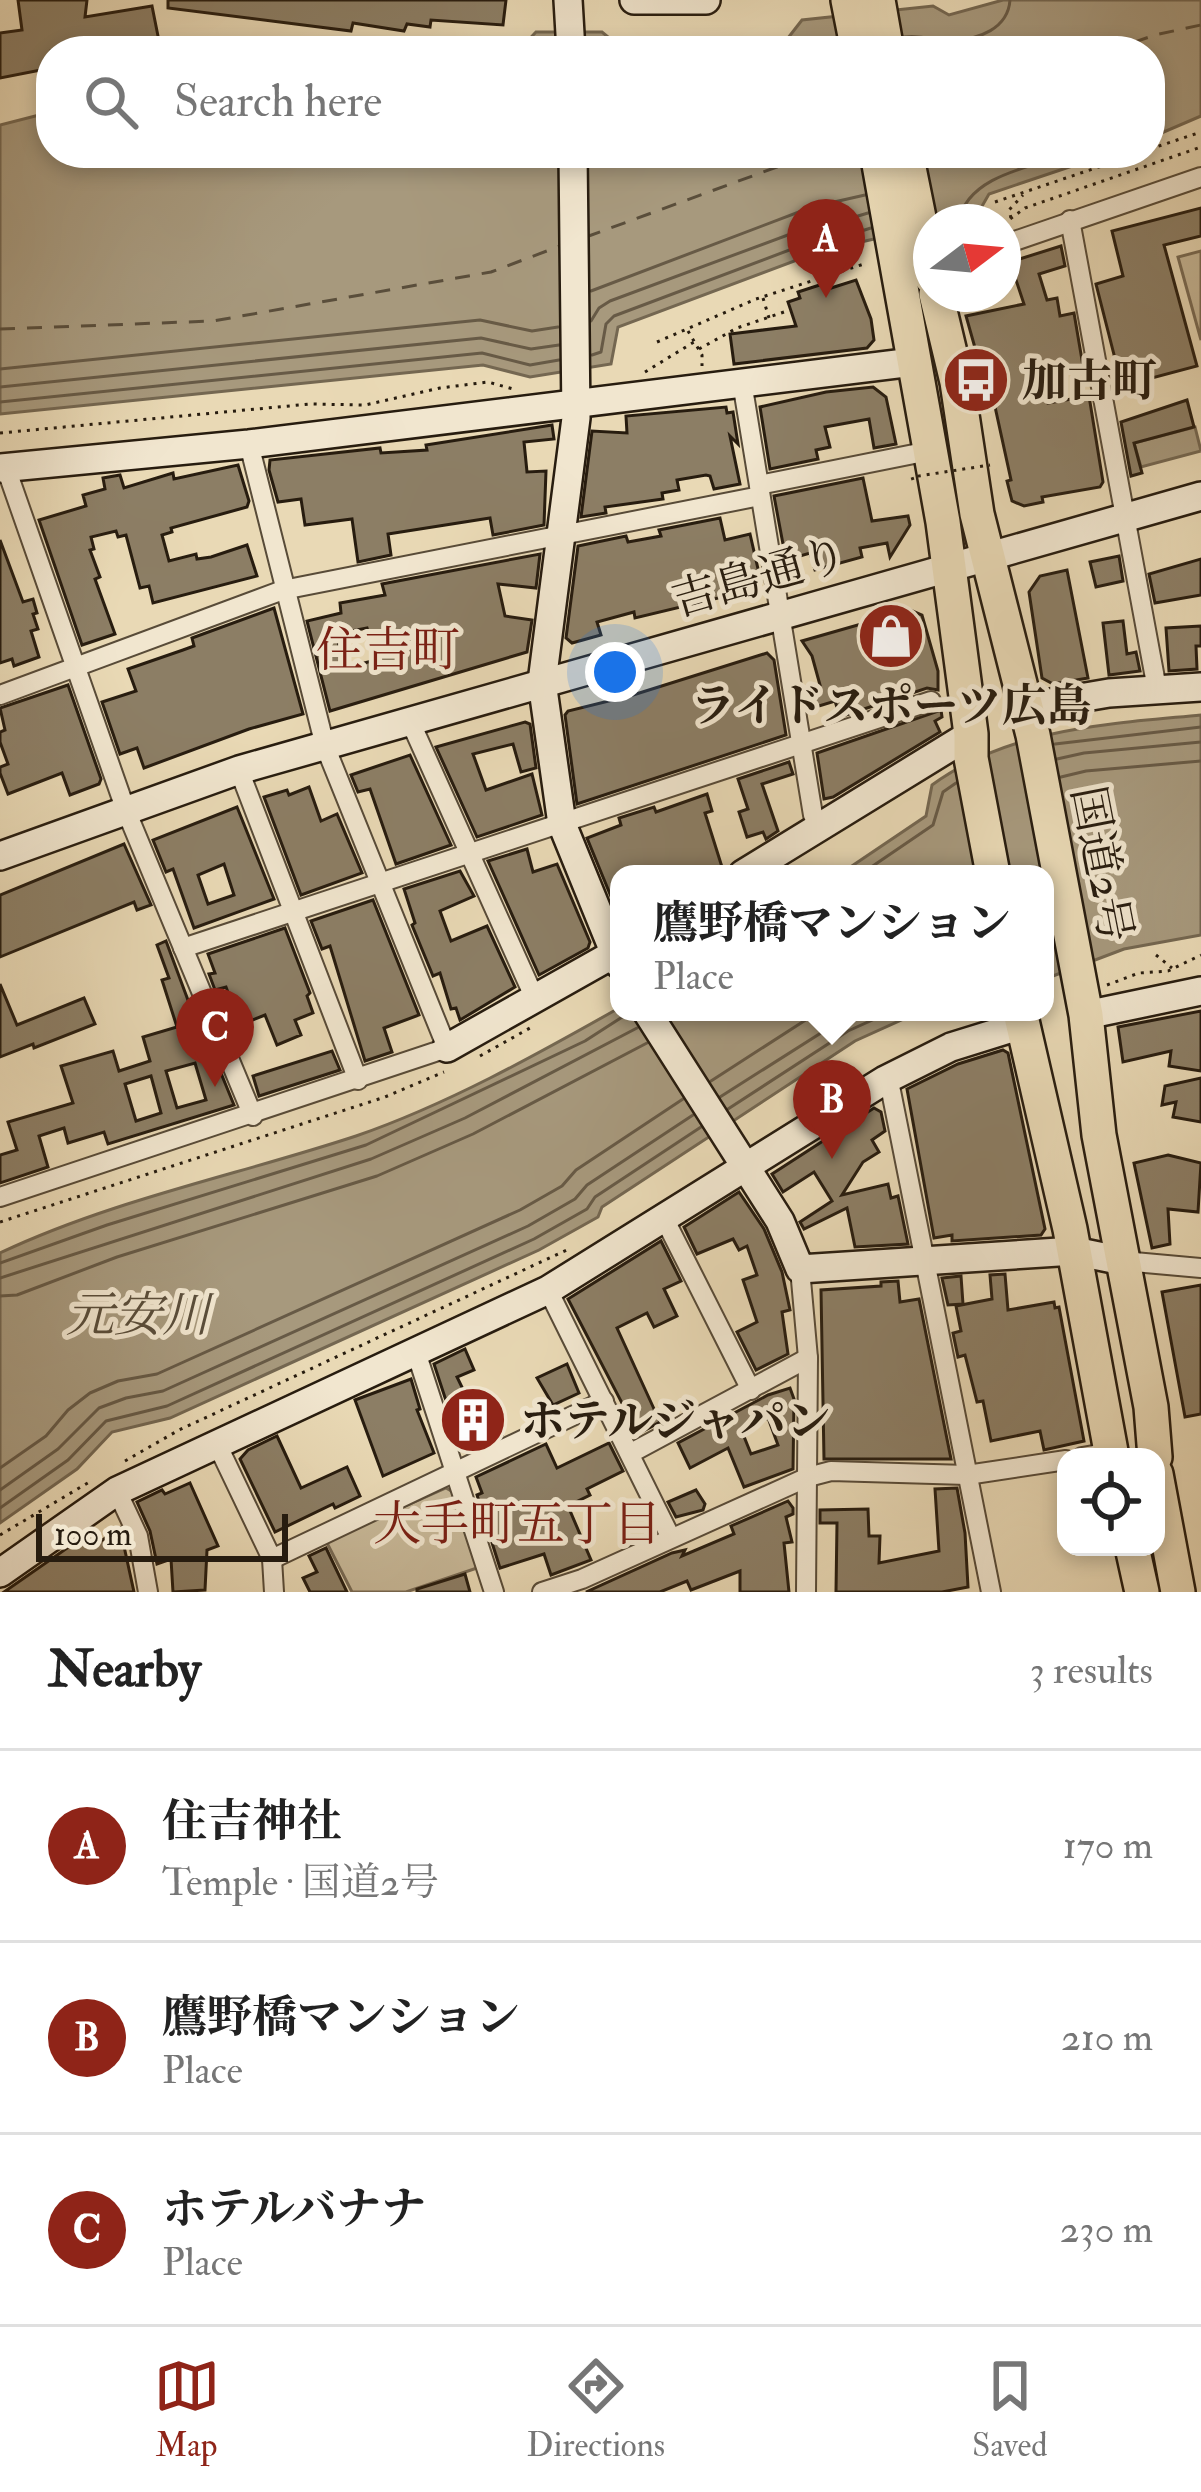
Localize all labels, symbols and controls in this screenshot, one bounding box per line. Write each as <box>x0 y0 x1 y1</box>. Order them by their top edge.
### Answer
search box <box>36 36 1165 168</box>
icon: search <box>78 69 144 135</box>
text: Search here <box>174 74 382 130</box>
pin: A <box>787 199 865 298</box>
north arrow <box>913 204 1021 312</box>
bus stop icon: 加古町 <box>941 345 1011 415</box>
place label: 加古町 <box>1022 354 1157 410</box>
street label: 吉島通り <box>665 526 854 630</box>
shop icon: ライドスポーツ広島 <box>856 601 926 671</box>
district label: 住吉町 <box>316 621 460 681</box>
your location <box>585 642 645 702</box>
place label: ライドスポーツ広島 <box>690 679 1092 735</box>
street label: 国道2号 <box>1058 782 1144 947</box>
popup <box>610 865 1054 1021</box>
text: 鷹野橋マンション <box>653 896 1011 952</box>
text: Place <box>653 952 734 1001</box>
pin: C <box>176 988 254 1087</box>
pin: B <box>793 1060 871 1159</box>
water label: 元安川 <box>66 1286 215 1346</box>
building icon: ホテルジャパン <box>438 1385 508 1455</box>
place label: ホテルジャパン <box>520 1394 831 1450</box>
map controls <box>1057 1448 1165 1556</box>
button: locate <box>1057 1448 1165 1556</box>
district label: 大手町五丁目 <box>373 1495 661 1555</box>
scale bar <box>36 1508 288 1561</box>
text: 100 m <box>54 1514 132 1555</box>
text: Nearby <box>48 1638 201 1702</box>
text: 3 results <box>1030 1646 1153 1695</box>
text: 住吉神社 <box>162 1794 342 1850</box>
text: A <box>75 1821 99 1870</box>
text: 170 m <box>1063 1821 1153 1870</box>
text: Temple · 国道2号 <box>162 1858 439 1907</box>
text: 鷹野橋マンション <box>162 1990 520 2046</box>
text: B <box>74 2013 100 2062</box>
text: 210 m <box>1061 2013 1153 2062</box>
text: Place <box>162 2046 243 2095</box>
text: ホテルバナナ <box>162 2182 427 2238</box>
text: C <box>73 2205 101 2254</box>
text: 230 m <box>1060 2205 1153 2254</box>
text: Place <box>162 2238 243 2287</box>
tab: Map <box>154 2353 220 2466</box>
tab: Directions <box>527 2353 665 2466</box>
tab: Saved <box>972 2353 1047 2466</box>

